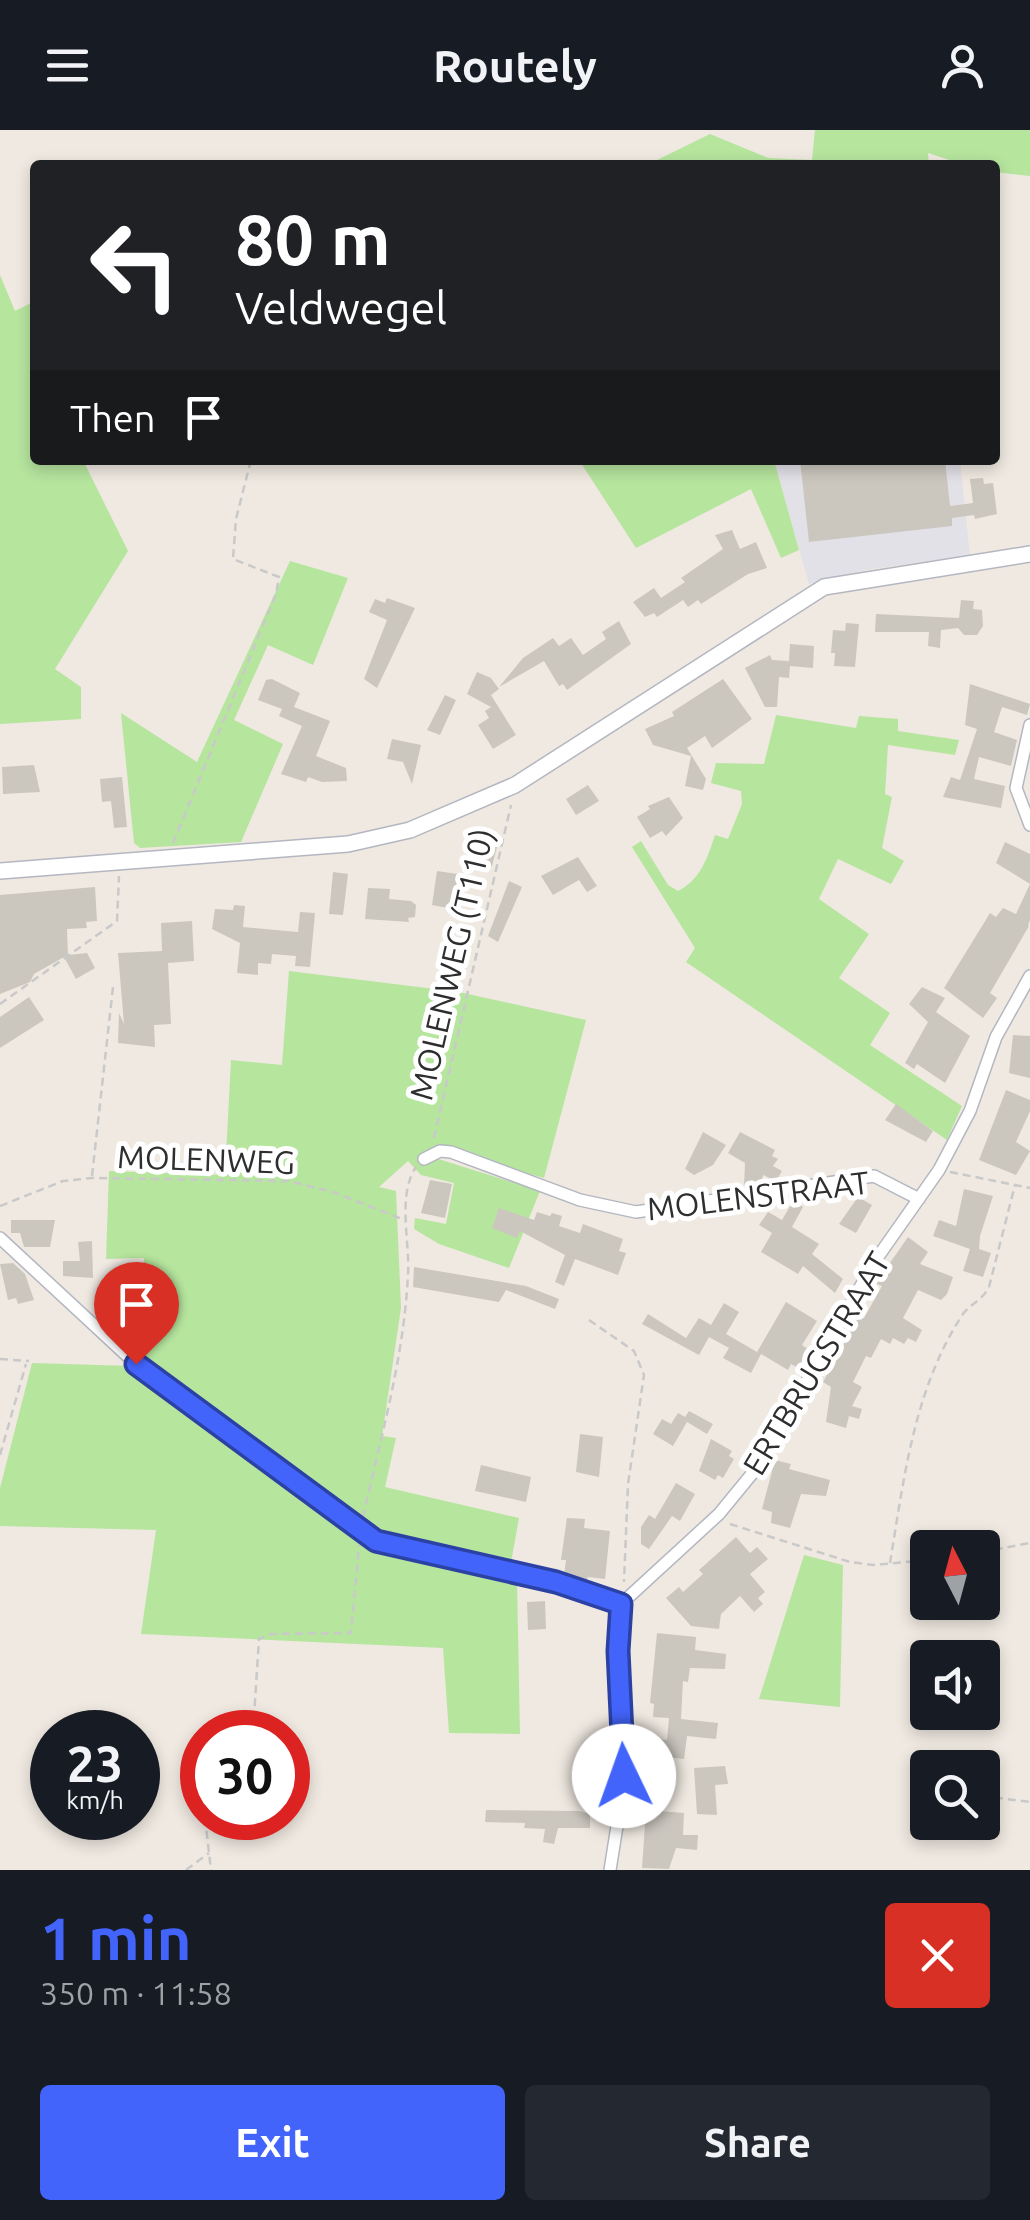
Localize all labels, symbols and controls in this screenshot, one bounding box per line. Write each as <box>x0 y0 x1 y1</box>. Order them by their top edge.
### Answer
icon: menu <box>40 38 95 93</box>
icon: person <box>935 38 990 93</box>
text: Routely <box>433 40 597 91</box>
icon: left <box>70 200 200 330</box>
text: 80 m <box>235 200 391 278</box>
text: Veldwegel <box>235 282 447 333</box>
icon: arrive <box>176 390 231 445</box>
text: Then <box>70 397 156 439</box>
street label: MOLENWEG (T110) <box>402 825 500 1103</box>
street label: MOLENWEG <box>116 1138 296 1180</box>
street label: MOLENSTRAAT <box>645 1163 871 1227</box>
street label: ERTBRUGSTRAAT <box>735 1245 897 1481</box>
pin <box>94 1262 179 1365</box>
icon: arrive <box>109 1277 164 1332</box>
north arrow <box>910 1530 1000 1620</box>
map controls <box>910 1530 1000 1840</box>
button: sound <box>910 1640 1000 1730</box>
speed limit sign: 30 <box>180 1710 310 1840</box>
position arrow <box>572 1724 676 1828</box>
text: 23 <box>67 1735 123 1791</box>
button: search <box>910 1750 1000 1840</box>
text: km/h <box>66 1786 124 1814</box>
button: close <box>885 1903 990 2008</box>
text: 1 min <box>40 1904 192 1971</box>
text: 350 m · 11:58 <box>40 1975 232 2011</box>
button: Exit <box>40 2085 505 2200</box>
button: Share <box>525 2085 990 2200</box>

